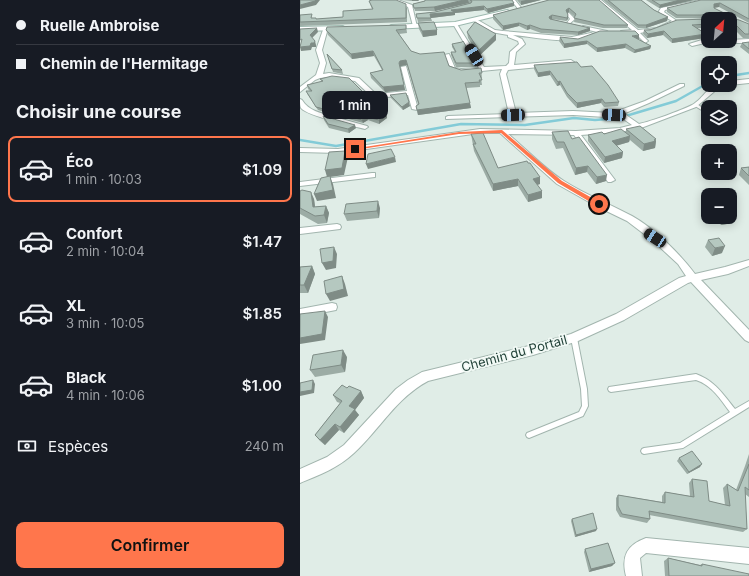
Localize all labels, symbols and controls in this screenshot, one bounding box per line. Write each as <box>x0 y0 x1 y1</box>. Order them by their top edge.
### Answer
north arrow <box>701 12 737 48</box>
map controls <box>701 12 737 224</box>
text: Ruelle Ambroise <box>40 16 159 35</box>
car <box>463 42 485 68</box>
text: Chemin de l'Hermitage <box>40 54 208 73</box>
button: locate <box>701 56 737 92</box>
callout: 1 min <box>322 91 388 119</box>
text: 1 min <box>339 97 371 113</box>
button: layers <box>701 100 737 136</box>
text: Choisir une course <box>16 101 181 122</box>
car <box>602 108 626 122</box>
car <box>501 109 525 121</box>
route end <box>346 140 364 158</box>
button: + <box>701 144 737 180</box>
icon: car <box>18 151 54 187</box>
text: Éco <box>66 152 93 171</box>
text: $1.09 <box>242 160 282 179</box>
text: 1 min · 10:03 <box>66 171 142 187</box>
button: − <box>701 188 737 224</box>
route start <box>590 195 608 213</box>
icon: car <box>18 223 54 259</box>
text: Confort <box>66 224 122 243</box>
car <box>642 226 668 250</box>
text: $1.47 <box>242 232 282 251</box>
text: 2 min · 10:04 <box>66 243 145 259</box>
icon: car <box>18 295 54 331</box>
text: XL <box>66 296 86 315</box>
text: $1.85 <box>242 304 282 323</box>
text: 3 min · 10:05 <box>66 315 144 331</box>
street label: Chemin du Portail <box>459 331 569 375</box>
icon: car <box>18 367 54 403</box>
text: Black <box>66 368 106 387</box>
text: $1.00 <box>242 376 282 395</box>
text: 4 min · 10:06 <box>66 387 145 403</box>
icon: cash <box>16 435 38 457</box>
text: Espèces <box>48 437 108 456</box>
text: 240 m <box>245 438 284 454</box>
button: Confirmer <box>16 522 284 568</box>

